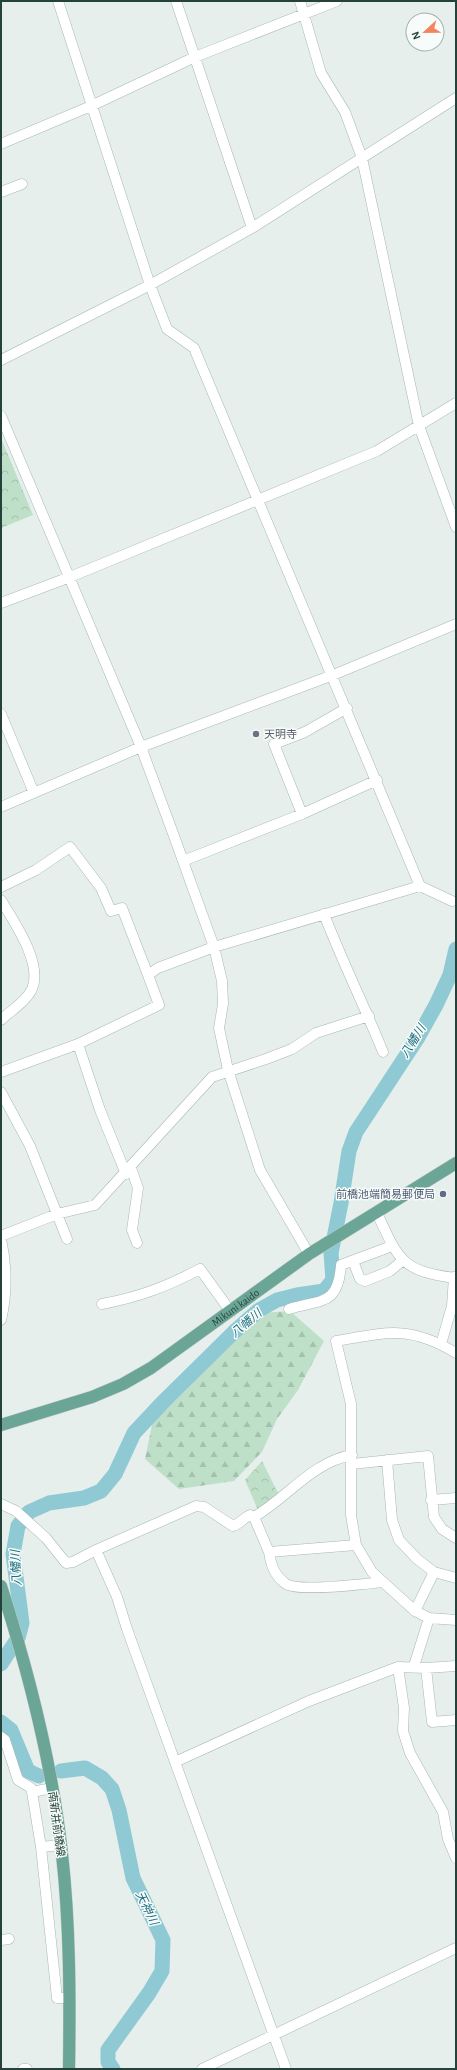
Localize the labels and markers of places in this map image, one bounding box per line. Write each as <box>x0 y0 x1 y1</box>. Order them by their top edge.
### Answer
marker: 天明寺 <box>251 729 261 739</box>
place label: 天明寺 <box>264 729 297 740</box>
place label: 前橋池端簡易郵便局 <box>336 1188 435 1200</box>
marker: 前橋池端簡易郵便局 <box>438 1189 448 1199</box>

